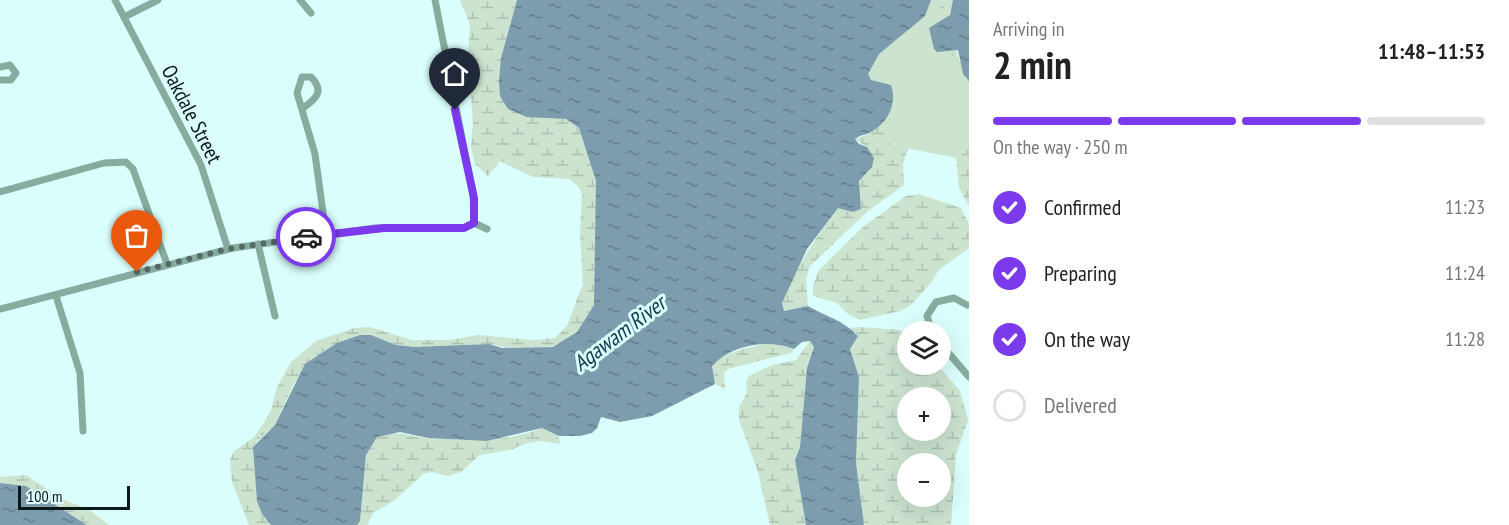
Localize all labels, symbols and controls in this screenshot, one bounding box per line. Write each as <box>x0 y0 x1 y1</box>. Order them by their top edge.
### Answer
text: Arriving in <box>993 16 1065 42</box>
text: 11:48–11:53 <box>1378 37 1485 65</box>
text: 2 min <box>993 39 1072 90</box>
pin <box>429 48 480 110</box>
icon: home <box>438 57 471 90</box>
street label: Oakdale Street <box>156 60 228 168</box>
text: On the way · 250 m <box>993 134 1128 160</box>
icon: check <box>993 191 1026 224</box>
text: Confirmed <box>1044 193 1121 221</box>
text: 11:23 <box>1445 194 1485 220</box>
courier <box>276 207 336 267</box>
pin <box>111 210 162 272</box>
icon: bag <box>120 219 153 252</box>
icon: car <box>290 221 323 254</box>
icon: check <box>993 257 1026 290</box>
text: Preparing <box>1044 259 1117 287</box>
text: 11:24 <box>1445 260 1485 286</box>
water label: Agawam River <box>567 287 673 377</box>
map controls <box>897 321 951 507</box>
button: layers <box>897 321 951 375</box>
icon: check <box>993 323 1026 356</box>
text: On the way <box>1044 325 1130 353</box>
text: 11:28 <box>1445 326 1485 352</box>
button: + <box>897 387 951 441</box>
text: Delivered <box>1044 391 1117 419</box>
button: − <box>897 453 951 507</box>
scale bar <box>18 483 130 510</box>
text: 100 m <box>27 486 62 506</box>

